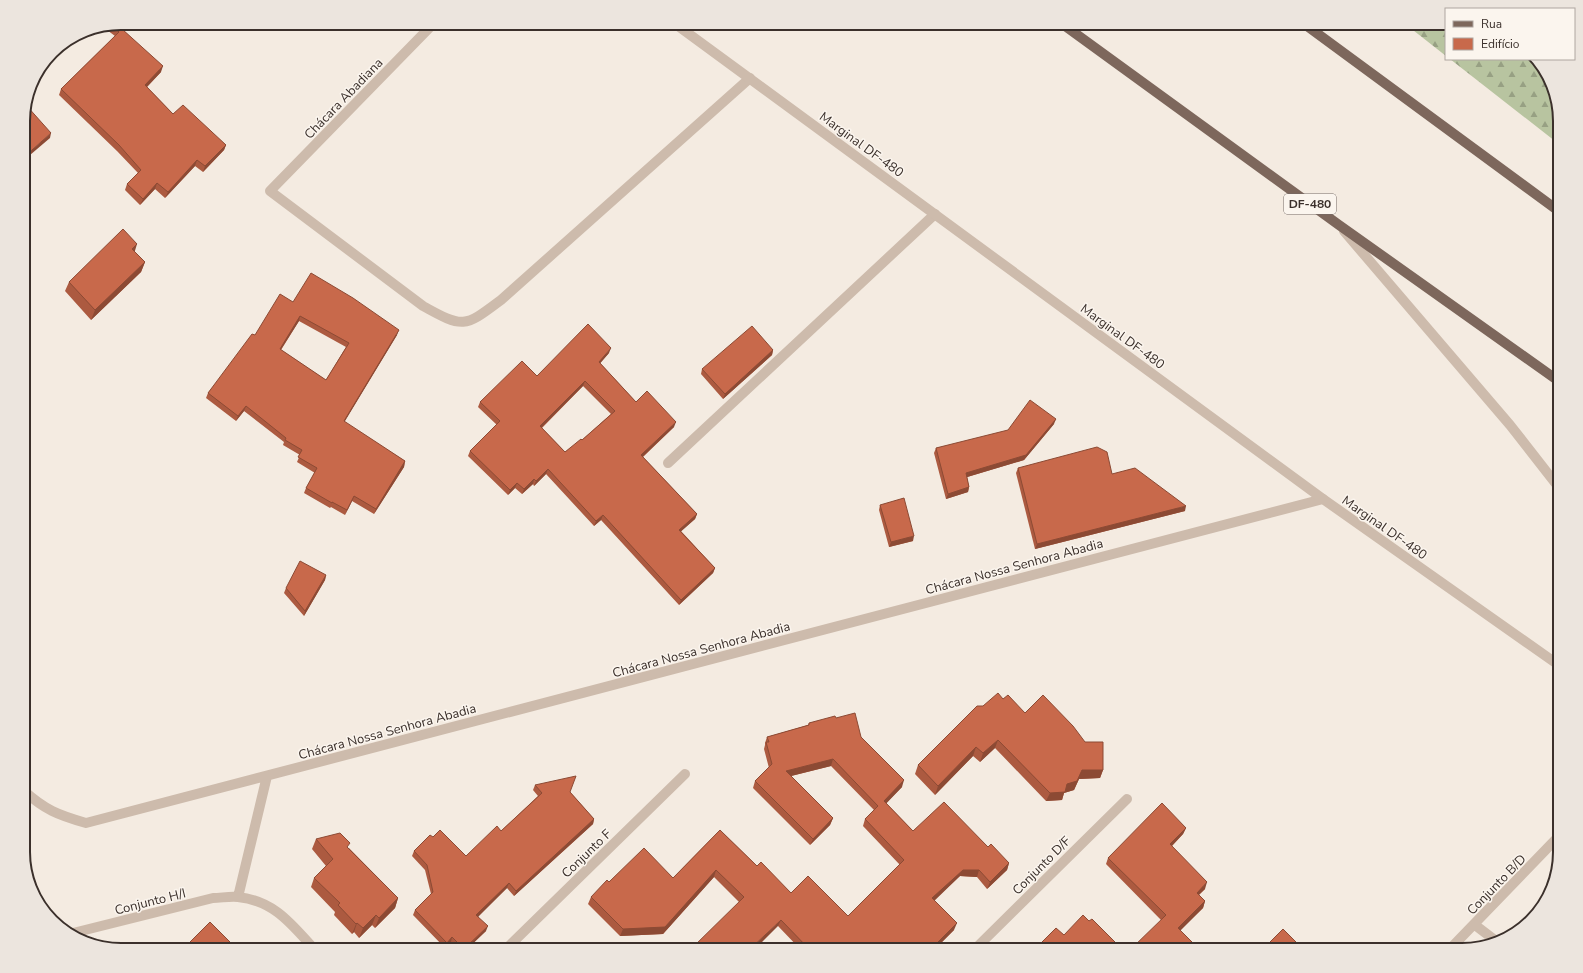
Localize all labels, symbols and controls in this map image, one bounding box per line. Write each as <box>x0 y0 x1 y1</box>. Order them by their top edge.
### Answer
legend <box>1445 8 1575 60</box>
text: Rua <box>1481 16 1502 32</box>
text: Edifício <box>1481 36 1520 52</box>
street label: Chácara Abadiana <box>300 54 387 143</box>
street label: Marginal DF-480 <box>816 108 907 182</box>
road number: DF-480 <box>1284 194 1336 214</box>
street label: Marginal DF-480 <box>1077 300 1168 374</box>
street label: Marginal DF-480 <box>1338 492 1431 564</box>
street label: Chácara Nossa Senhora Abadia <box>923 535 1105 599</box>
street label: Chácara Nossa Senhora Abadia <box>610 618 792 682</box>
street label: Chácara Nossa Senhora Abadia <box>296 700 478 764</box>
street label: Conjunto F <box>558 825 616 882</box>
street label: Conjunto D/F <box>1008 832 1075 899</box>
street label: Conjunto B/D <box>1463 850 1530 919</box>
street label: Conjunto H/I <box>113 884 188 919</box>

